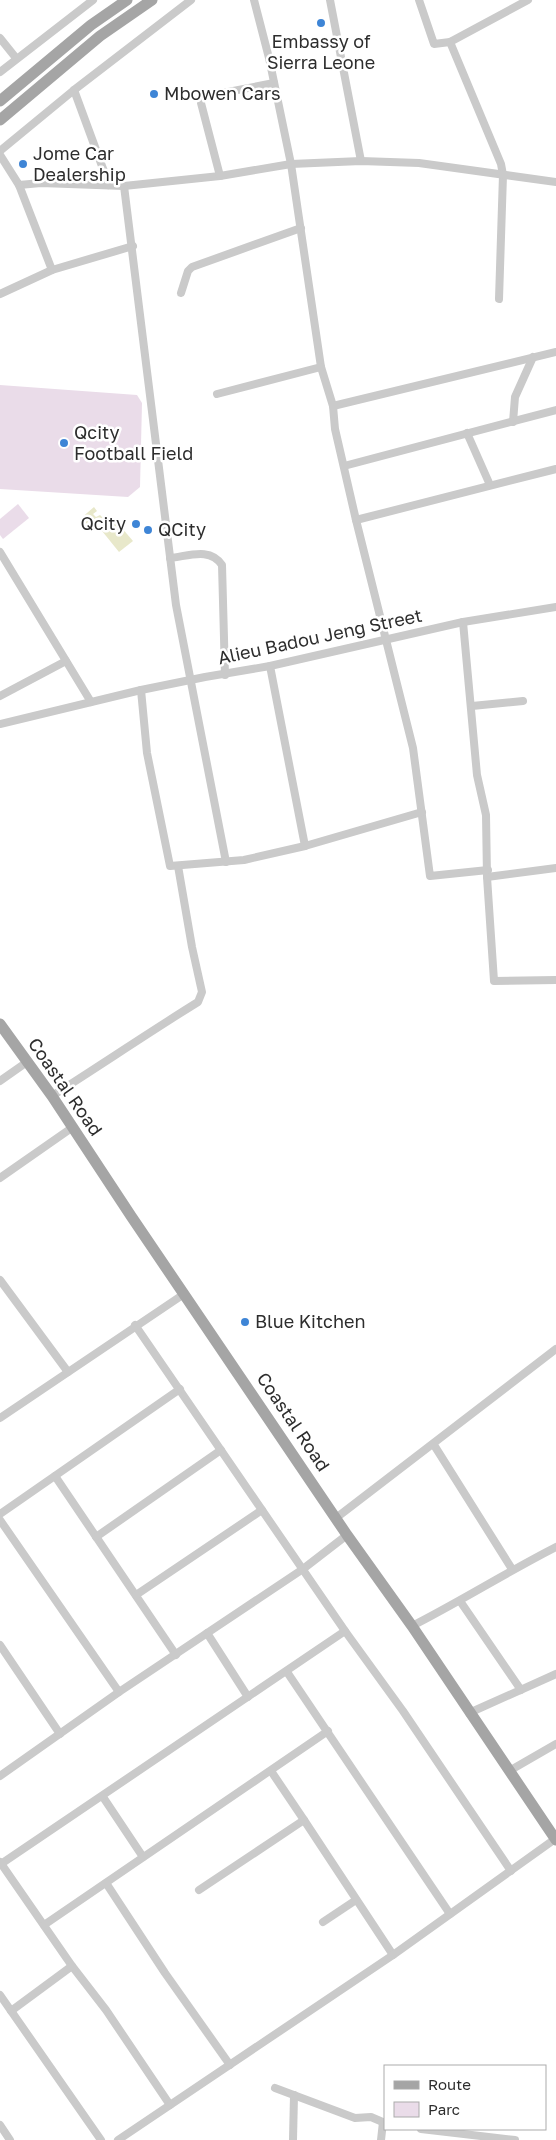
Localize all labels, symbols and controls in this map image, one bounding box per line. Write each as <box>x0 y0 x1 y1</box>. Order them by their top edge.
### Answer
marker: Embassy of Sierra Leone <box>315 17 327 29</box>
place label: Embassy of Sierra Leone <box>267 30 375 73</box>
place label: Mbowen Cars <box>164 82 281 104</box>
marker: Mbowen Cars <box>148 88 160 100</box>
place label: Jome Car Dealership <box>33 142 126 185</box>
marker: Jome Car Dealership <box>17 158 29 170</box>
place label: Qcity Football Field <box>74 421 193 464</box>
marker: Qcity Football Field <box>58 437 70 449</box>
place label: Qcity <box>80 512 126 534</box>
marker: Qcity <box>130 518 142 530</box>
place label: QCity <box>158 518 206 540</box>
marker: QCity <box>142 524 154 536</box>
street label: Alieu Badou Jeng Street <box>216 604 424 668</box>
street label: Coastal Road <box>24 1033 108 1140</box>
place label: Blue Kitchen <box>255 1310 365 1332</box>
marker: Blue Kitchen <box>239 1316 251 1328</box>
street label: Coastal Road <box>253 1368 335 1475</box>
legend <box>384 2065 546 2130</box>
text: Route <box>428 2075 471 2093</box>
text: Parc <box>428 2100 460 2118</box>

